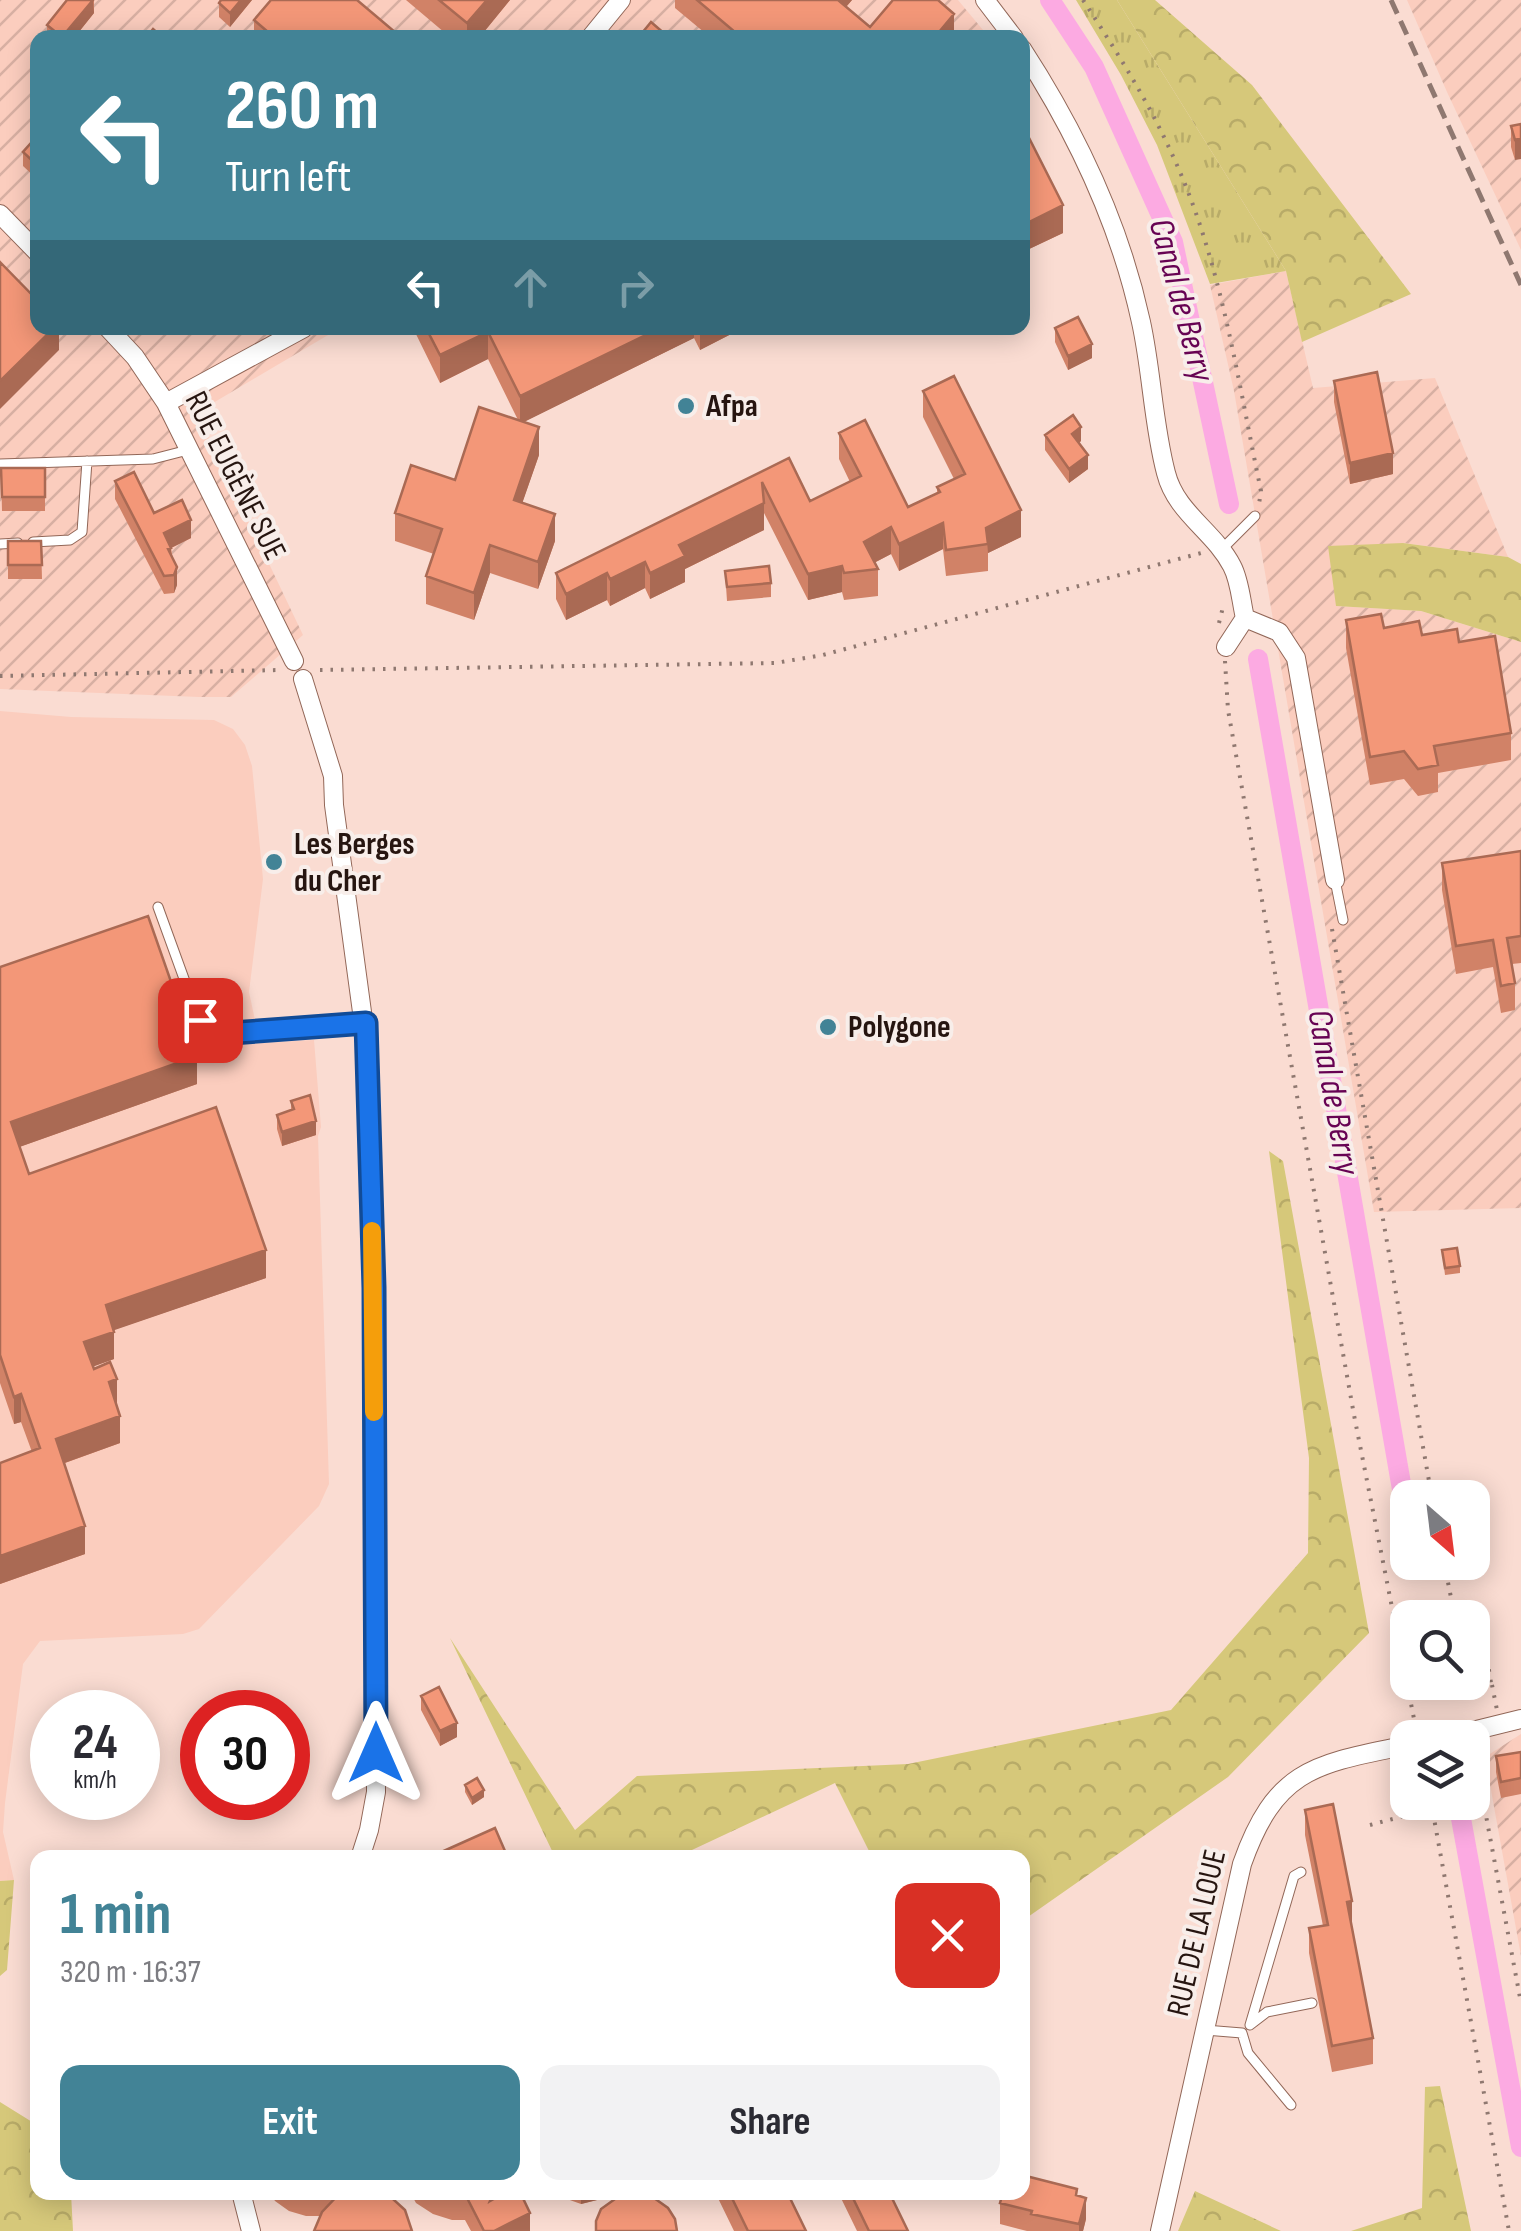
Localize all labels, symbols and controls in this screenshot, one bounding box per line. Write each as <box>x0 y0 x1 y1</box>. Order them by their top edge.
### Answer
text: 260 m <box>225 65 379 149</box>
icon: left <box>60 70 190 200</box>
text: Turn left <box>225 150 351 205</box>
water label: Canal de Berry <box>1139 214 1224 388</box>
icon: left <box>398 260 453 315</box>
icon: ahead <box>503 260 558 315</box>
icon: right <box>608 260 663 315</box>
street label: RUE EUGÈNE SUE <box>176 385 294 567</box>
place label: Afpa <box>705 387 758 426</box>
marker: Afpa <box>675 395 697 417</box>
place label: Les Berges du Cher <box>294 825 415 901</box>
marker: Les Berges du Cher <box>263 851 285 873</box>
pin <box>158 978 243 1063</box>
icon: arrive <box>173 993 228 1048</box>
water label: Canal de Berry <box>1297 1006 1369 1180</box>
place label: Polygone <box>848 1008 951 1047</box>
marker: Polygone <box>817 1016 839 1038</box>
north arrow <box>1390 1480 1490 1580</box>
map controls <box>1390 1480 1490 1820</box>
button: search <box>1390 1600 1490 1700</box>
speed limit sign: 30 <box>180 1690 310 1820</box>
position arrow <box>324 1701 428 1805</box>
text: 24 <box>73 1713 117 1773</box>
button: layers <box>1390 1720 1490 1820</box>
text: km/h <box>73 1765 117 1796</box>
street label: RUE DE LA LOUE <box>1159 1846 1235 2020</box>
text: 1 min <box>60 1879 172 1951</box>
button: close <box>895 1883 1000 1988</box>
text: 320 m · 16:37 <box>60 1953 201 1992</box>
button: Exit <box>60 2065 520 2180</box>
button: Share <box>540 2065 1000 2180</box>

